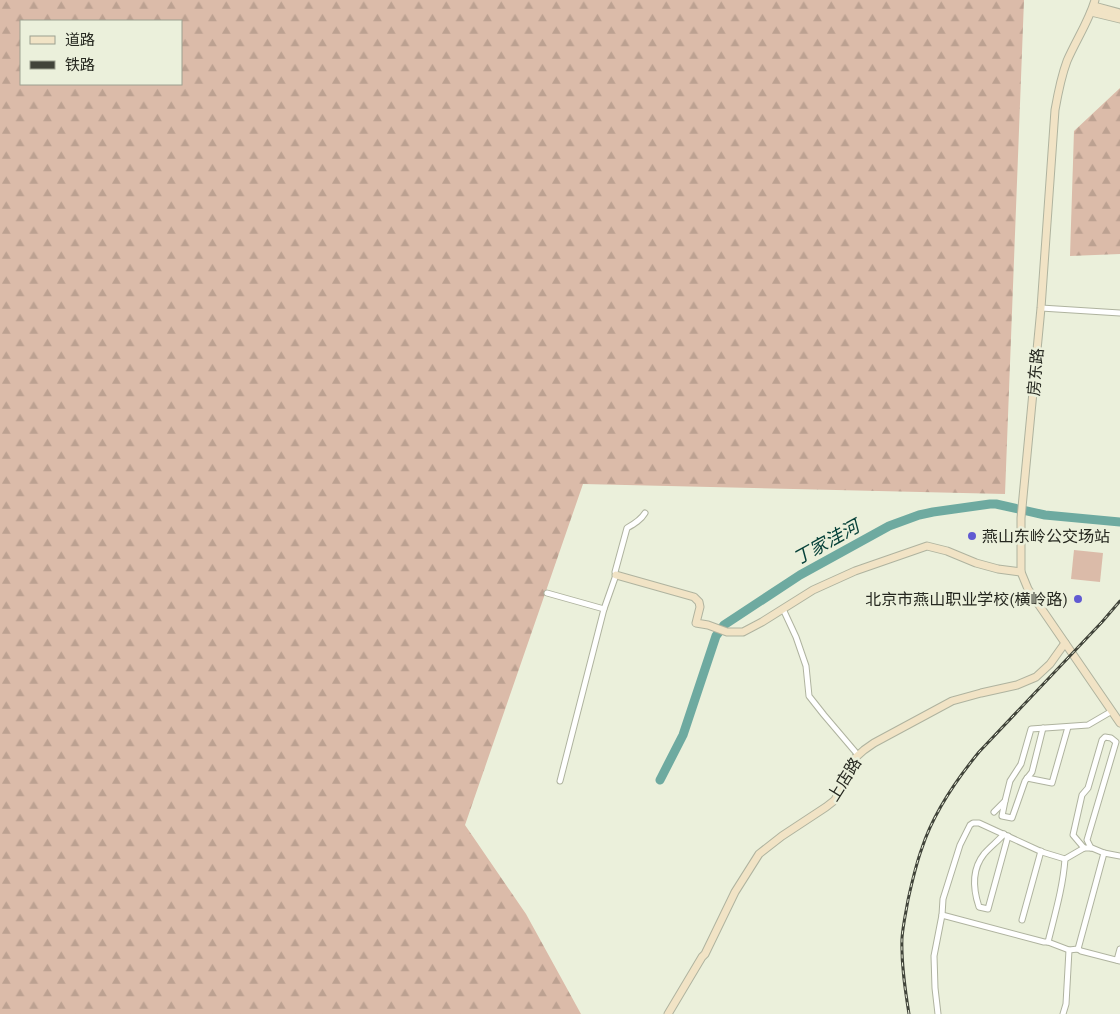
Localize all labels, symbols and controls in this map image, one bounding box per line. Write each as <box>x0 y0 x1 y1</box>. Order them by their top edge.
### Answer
legend <box>20 20 182 85</box>
text: 道路 <box>65 29 95 50</box>
text: 铁路 <box>65 54 95 75</box>
street label: 房东路 <box>1022 347 1048 397</box>
water label: 丁家洼河 <box>788 512 866 570</box>
place label: 燕山东岭公交场站 <box>982 525 1110 547</box>
marker: 燕山东岭公交场站 <box>966 530 978 542</box>
place label: 北京市燕山职业学校(横岭路) <box>865 588 1068 610</box>
marker: 北京市燕山职业学校(横岭路) <box>1072 593 1084 605</box>
street label: 上店路 <box>822 753 866 805</box>

